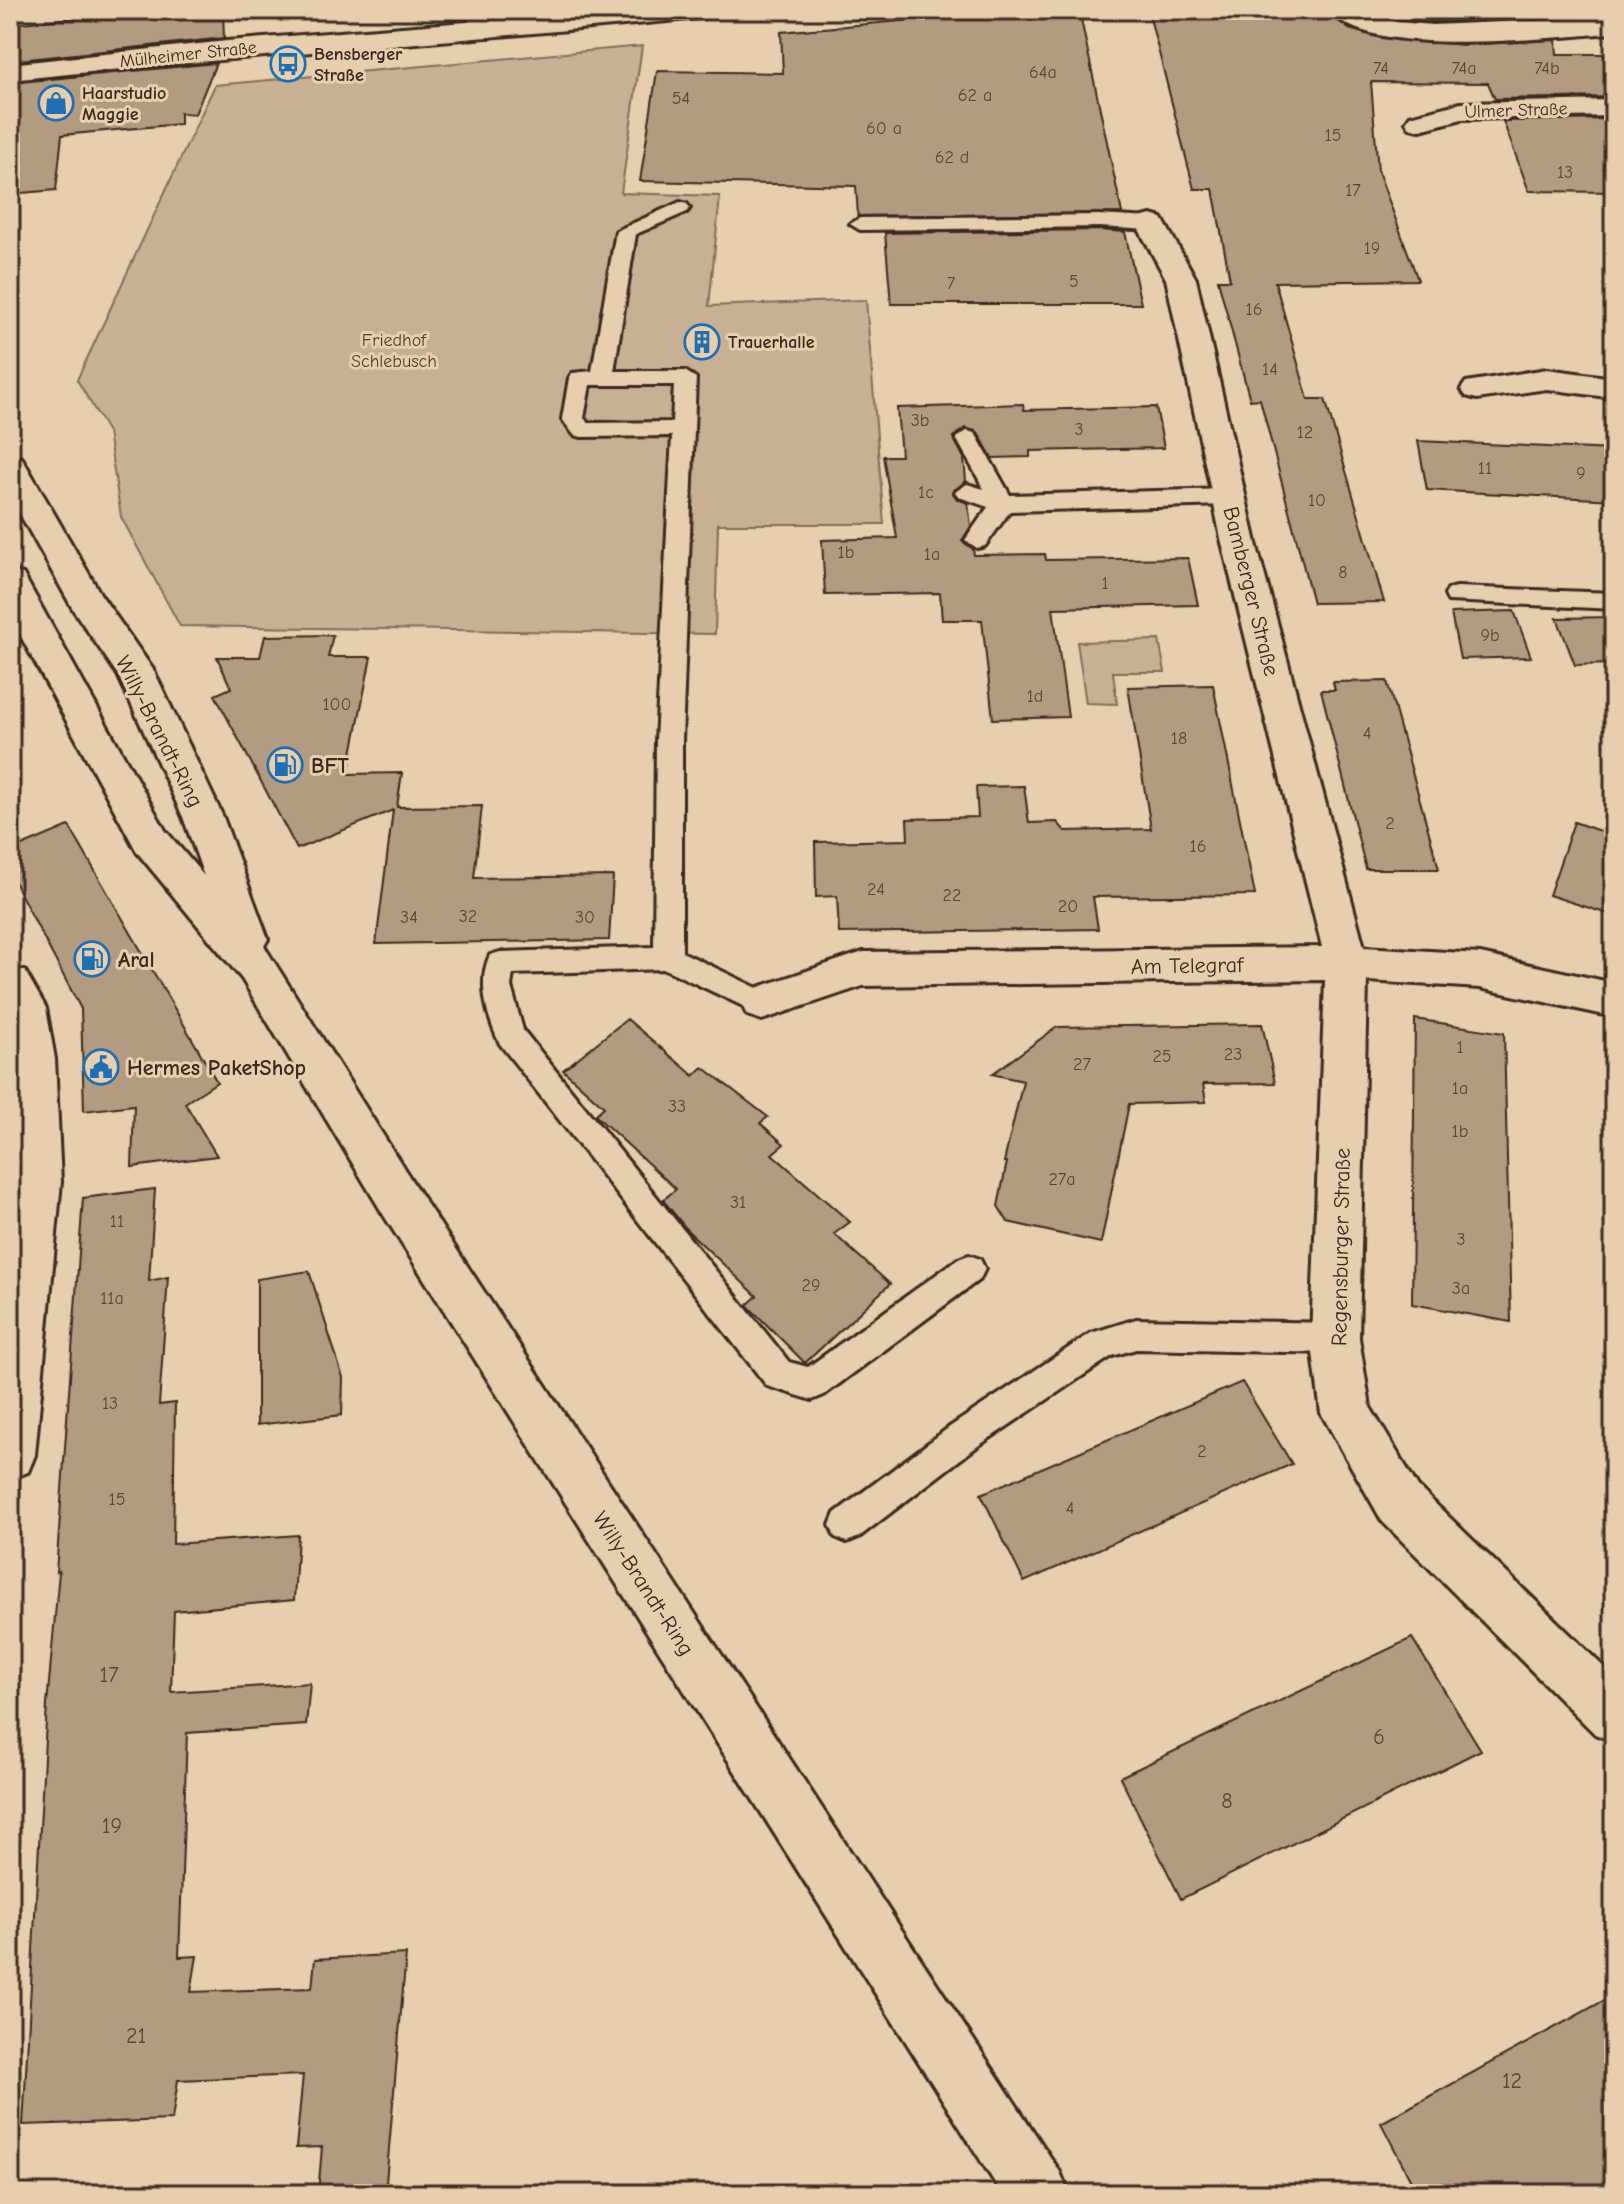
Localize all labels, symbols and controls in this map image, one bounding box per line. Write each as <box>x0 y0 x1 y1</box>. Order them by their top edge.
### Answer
street label: Mülheimer Straße <box>118 37 258 72</box>
place label: Bensberger Straße <box>314 44 403 86</box>
bus stop icon: Bensberger Straße <box>269 45 307 83</box>
house number: 74 <box>1373 58 1389 79</box>
house number: 74a <box>1451 58 1477 79</box>
house number: 74b <box>1534 58 1560 79</box>
house number: 64a <box>1029 62 1057 83</box>
place label: Haarstudio Maggie <box>82 83 166 125</box>
shop icon: Haarstudio Maggie <box>37 84 75 122</box>
house number: 62 a <box>958 85 992 106</box>
house number: 54 <box>672 88 690 109</box>
street label: Ulmer Straße <box>1464 98 1568 123</box>
house number: 60 a <box>866 118 902 139</box>
house number: 15 <box>1325 125 1341 146</box>
house number: 62 d <box>935 147 969 168</box>
house number: 13 <box>1557 162 1573 183</box>
house number: 17 <box>1345 180 1361 201</box>
house number: 19 <box>1364 238 1380 259</box>
house number: 5 <box>1069 271 1079 292</box>
house number: 7 <box>947 273 956 294</box>
house number: 16 <box>1246 299 1262 320</box>
building icon: Trauerhalle <box>683 323 721 361</box>
park label: Friedhof Schlebusch <box>351 330 437 372</box>
place label: Trauerhalle <box>728 332 815 353</box>
house number: 14 <box>1262 359 1278 380</box>
house number: 3b <box>911 410 929 431</box>
house number: 3 <box>1074 419 1084 440</box>
house number: 12 <box>1297 422 1313 443</box>
house number: 11 <box>1478 458 1492 479</box>
house number: 9 <box>1576 463 1586 484</box>
house number: 1c <box>918 482 934 503</box>
house number: 10 <box>1308 490 1326 511</box>
street label: Bamberger Straße <box>1217 504 1285 679</box>
house number: 1b <box>838 542 854 563</box>
house number: 1a <box>924 544 940 565</box>
house number: 8 <box>1338 562 1348 583</box>
house number: 1 <box>1101 573 1109 594</box>
house number: 9b <box>1480 625 1500 646</box>
street label: Willy-Brandt-Ring <box>110 651 209 812</box>
house number: 1d <box>1027 686 1043 707</box>
house number: 100 <box>322 694 352 715</box>
house number: 4 <box>1363 723 1371 744</box>
house number: 18 <box>1171 728 1187 749</box>
fuel station icon: BFT <box>266 746 304 784</box>
place label: BFT <box>311 753 349 779</box>
house number: 2 <box>1385 813 1395 834</box>
house number: 16 <box>1190 836 1206 857</box>
house number: 24 <box>867 879 885 900</box>
house number: 22 <box>943 885 961 906</box>
house number: 20 <box>1058 896 1078 917</box>
house number: 32 <box>459 906 477 927</box>
house number: 34 <box>400 907 418 928</box>
house number: 30 <box>575 907 595 928</box>
fuel station icon: Aral <box>73 940 111 978</box>
place label: Aral <box>118 947 155 973</box>
street label: Am Telegraf <box>1131 952 1245 980</box>
house number: 1 <box>1456 1037 1464 1058</box>
house number: 23 <box>1224 1044 1242 1065</box>
house number: 25 <box>1152 1046 1172 1067</box>
public building icon: Hermes PaketShop <box>82 1048 120 1086</box>
house number: 27 <box>1073 1054 1091 1075</box>
place label: Hermes PaketShop <box>127 1055 306 1081</box>
house number: 1a <box>1452 1078 1468 1099</box>
house number: 33 <box>668 1096 686 1117</box>
house number: 1b <box>1452 1121 1468 1142</box>
street label: Regensburger Straße <box>1326 1148 1356 1346</box>
house number: 27a <box>1048 1169 1076 1190</box>
house number: 31 <box>730 1192 746 1213</box>
house number: 11 <box>110 1211 124 1232</box>
house number: 3 <box>1456 1229 1466 1250</box>
house number: 29 <box>802 1275 820 1296</box>
house number: 3a <box>1452 1278 1470 1299</box>
house number: 11a <box>100 1288 124 1309</box>
house number: 13 <box>102 1393 118 1414</box>
house number: 2 <box>1197 1441 1207 1462</box>
house number: 15 <box>109 1489 125 1510</box>
house number: 4 <box>1066 1498 1074 1519</box>
street label: Willy-Brandt-Ring <box>587 1507 699 1660</box>
house number: 17 <box>99 1662 119 1688</box>
house number: 6 <box>1373 1724 1385 1750</box>
house number: 8 <box>1221 1788 1233 1814</box>
house number: 19 <box>102 1813 122 1839</box>
house number: 21 <box>126 2023 146 2049</box>
house number: 12 <box>1502 2068 1522 2094</box>

